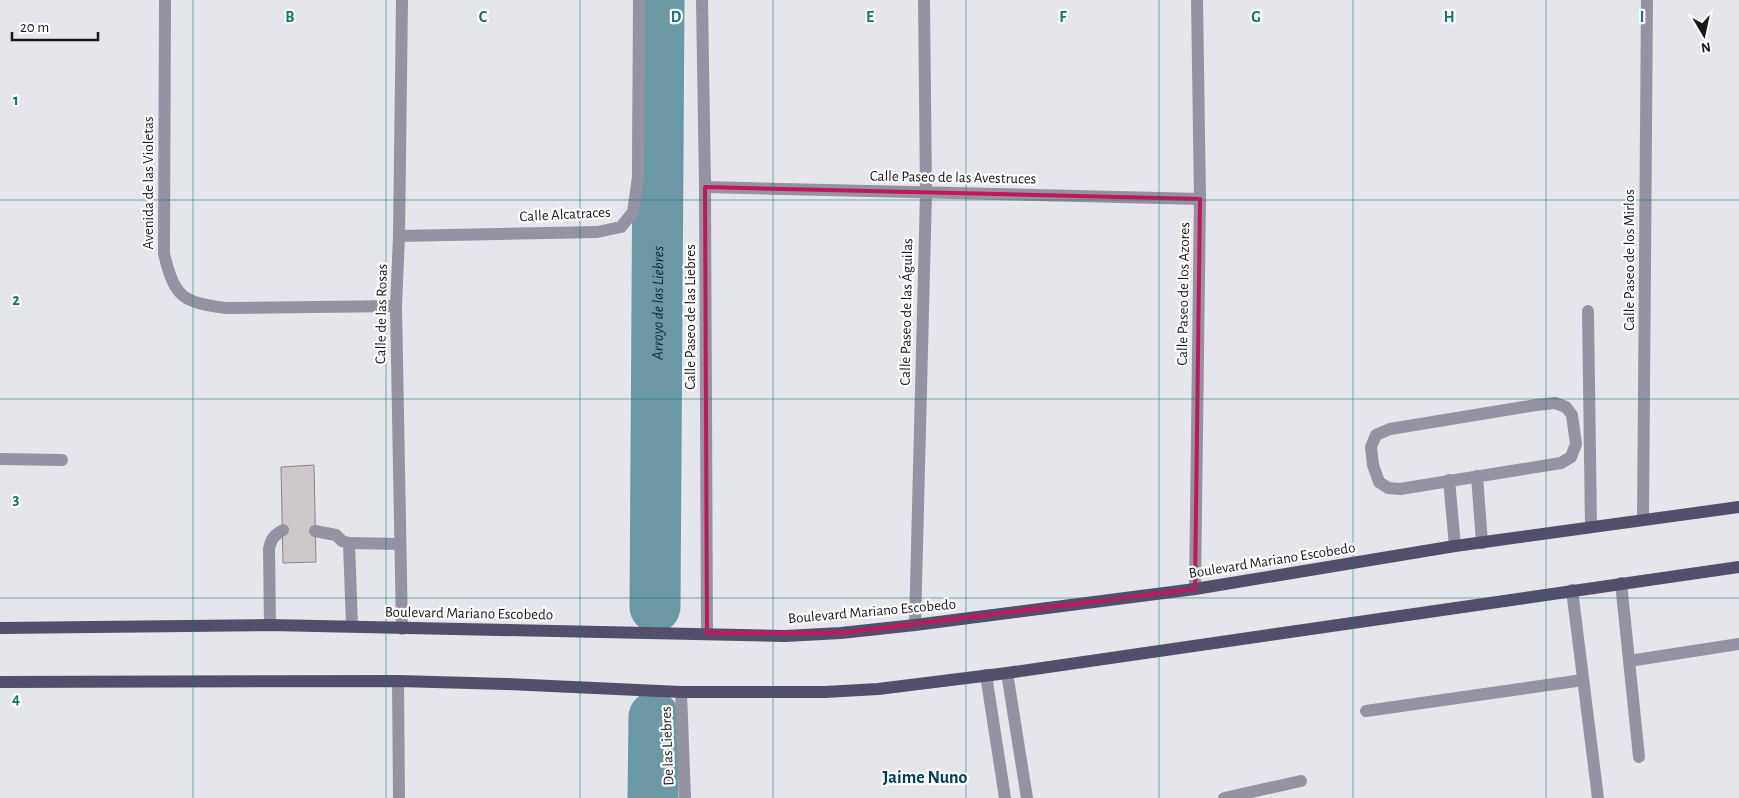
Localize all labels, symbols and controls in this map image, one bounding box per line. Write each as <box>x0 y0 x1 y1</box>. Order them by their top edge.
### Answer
text: B <box>285 9 295 25</box>
text: C <box>479 9 488 25</box>
text: D <box>671 9 682 25</box>
text: E <box>866 9 874 25</box>
text: F <box>1059 9 1067 25</box>
text: G <box>1251 9 1261 25</box>
text: H <box>1443 9 1455 25</box>
text: I <box>1640 9 1644 25</box>
scale bar <box>12 10 99 42</box>
north arrow <box>1679 10 1729 60</box>
text: 20 m <box>20 20 49 35</box>
text: N <box>1700 39 1712 55</box>
text: 1 <box>13 92 19 108</box>
street label: Avenida de las Violetas <box>141 116 156 250</box>
street label: Calle Paseo de las Avestruces <box>870 169 1036 186</box>
street label: Calle Paseo de los Mirlos <box>1622 189 1637 331</box>
street label: Calle Alcatraces <box>519 205 611 224</box>
street label: Calle Paseo de los Azores <box>1175 222 1192 366</box>
street label: Calle Paseo de las Águilas <box>896 238 915 386</box>
street label: Calle Paseo de las Liebres <box>683 244 698 390</box>
water label: Arroyo de las Liebres <box>650 246 666 361</box>
street label: Calle de las Rosas <box>373 264 390 364</box>
text: 2 <box>12 292 20 308</box>
text: 3 <box>13 491 20 507</box>
street label: Boulevard Mariano Escobedo <box>1188 540 1356 581</box>
street label: Boulevard Mariano Escobedo <box>787 597 957 626</box>
street label: Boulevard Mariano Escobedo <box>385 605 553 622</box>
text: 4 <box>12 691 20 707</box>
street label: De las Liebres <box>659 706 676 786</box>
district label: Jaime Nuno <box>883 769 968 787</box>

